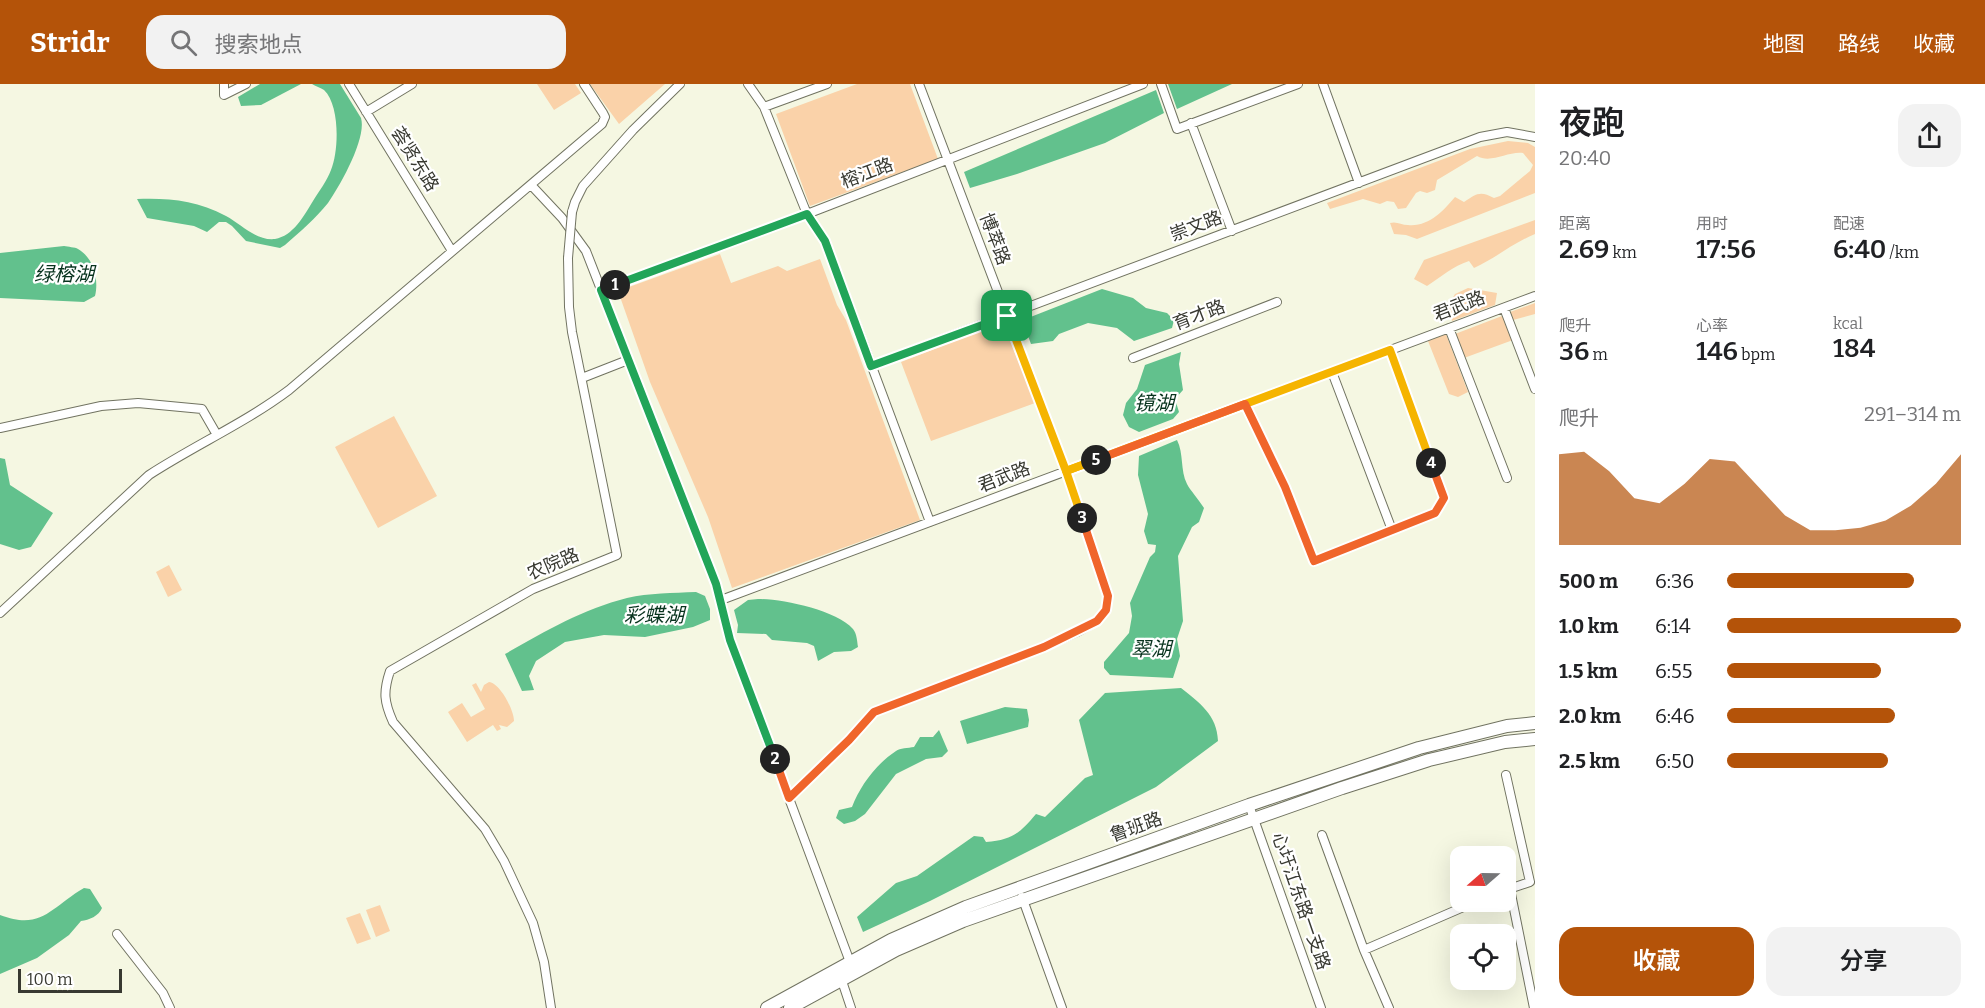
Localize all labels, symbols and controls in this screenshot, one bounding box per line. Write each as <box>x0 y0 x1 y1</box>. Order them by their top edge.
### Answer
search box <box>146 15 566 69</box>
text: Stridr <box>30 26 110 59</box>
icon: search <box>167 26 200 59</box>
text: 搜索地点 <box>215 31 303 58</box>
text: 地图 <box>1763 31 1805 57</box>
text: 路线 <box>1838 31 1880 57</box>
text: 收藏 <box>1913 31 1955 57</box>
text: 夜跑 <box>1559 103 1625 143</box>
button: share <box>1898 104 1961 167</box>
street label: 荟贤东路 <box>387 123 443 195</box>
text: 20:40 <box>1559 146 1611 170</box>
street label: 榕江路 <box>838 153 896 193</box>
street label: 崇文路 <box>1167 206 1225 246</box>
street label: 博萃路 <box>975 210 1015 268</box>
text: 距离 <box>1559 214 1591 233</box>
text: 用时 <box>1696 214 1728 233</box>
text: 配速 <box>1833 214 1865 233</box>
text: 2.69 <box>1559 234 1609 265</box>
text: 17:56 <box>1696 234 1756 265</box>
text: 6:40 <box>1833 234 1886 265</box>
text: km <box>1609 243 1637 262</box>
text: /km <box>1886 243 1919 262</box>
water label: 绿榕湖 <box>34 262 97 286</box>
pin: 1 <box>600 270 630 300</box>
text: 1 <box>612 275 618 294</box>
street label: 君武路 <box>1430 286 1488 326</box>
pin <box>981 290 1032 341</box>
street label: 育才路 <box>1170 295 1228 335</box>
icon: arrive <box>990 299 1023 332</box>
text: kcal <box>1833 314 1863 333</box>
text: 爬升 <box>1559 316 1591 335</box>
text: 心率 <box>1696 316 1728 335</box>
text: 184 <box>1833 333 1875 364</box>
text: 36 <box>1559 336 1589 367</box>
text: 146 <box>1696 336 1738 367</box>
text: m <box>1589 345 1608 364</box>
text: bpm <box>1738 345 1775 364</box>
water label: 镜湖 <box>1134 391 1177 415</box>
text: 291–314 m <box>1864 402 1961 426</box>
text: 爬升 <box>1559 406 1599 430</box>
pin: 5 <box>1081 445 1111 475</box>
pin: 4 <box>1416 448 1446 478</box>
text: 5 <box>1092 450 1100 469</box>
text: 4 <box>1426 453 1436 472</box>
street label: 君武路 <box>975 457 1033 497</box>
pin: 3 <box>1067 503 1097 533</box>
text: 3 <box>1077 508 1087 527</box>
street label: 农院路 <box>524 543 582 585</box>
text: 500 m <box>1559 569 1618 593</box>
text: 6:36 <box>1655 569 1694 593</box>
water label: 彩蝶湖 <box>624 603 687 627</box>
text: 1.0 km <box>1559 614 1619 638</box>
text: 6:14 <box>1655 614 1691 638</box>
water label: 翠湖 <box>1131 637 1174 661</box>
text: 1.5 km <box>1559 659 1618 683</box>
text: 6:55 <box>1655 659 1692 683</box>
text: 2.0 km <box>1559 704 1621 728</box>
text: 6:46 <box>1655 704 1694 728</box>
pin: 2 <box>760 744 790 774</box>
text: 2 <box>770 749 780 768</box>
text: 2.5 km <box>1559 749 1620 773</box>
text: 6:50 <box>1655 749 1694 773</box>
street label: 鲁班路 <box>1107 807 1165 847</box>
street label: 心圩江东路一支路 <box>1267 829 1335 973</box>
north arrow <box>1450 846 1516 912</box>
map controls <box>1450 846 1516 990</box>
button: locate <box>1450 924 1516 990</box>
button: 收藏 <box>1559 927 1754 996</box>
button: 分享 <box>1766 927 1961 996</box>
scale bar <box>18 966 122 994</box>
text: 100 m <box>27 970 72 989</box>

